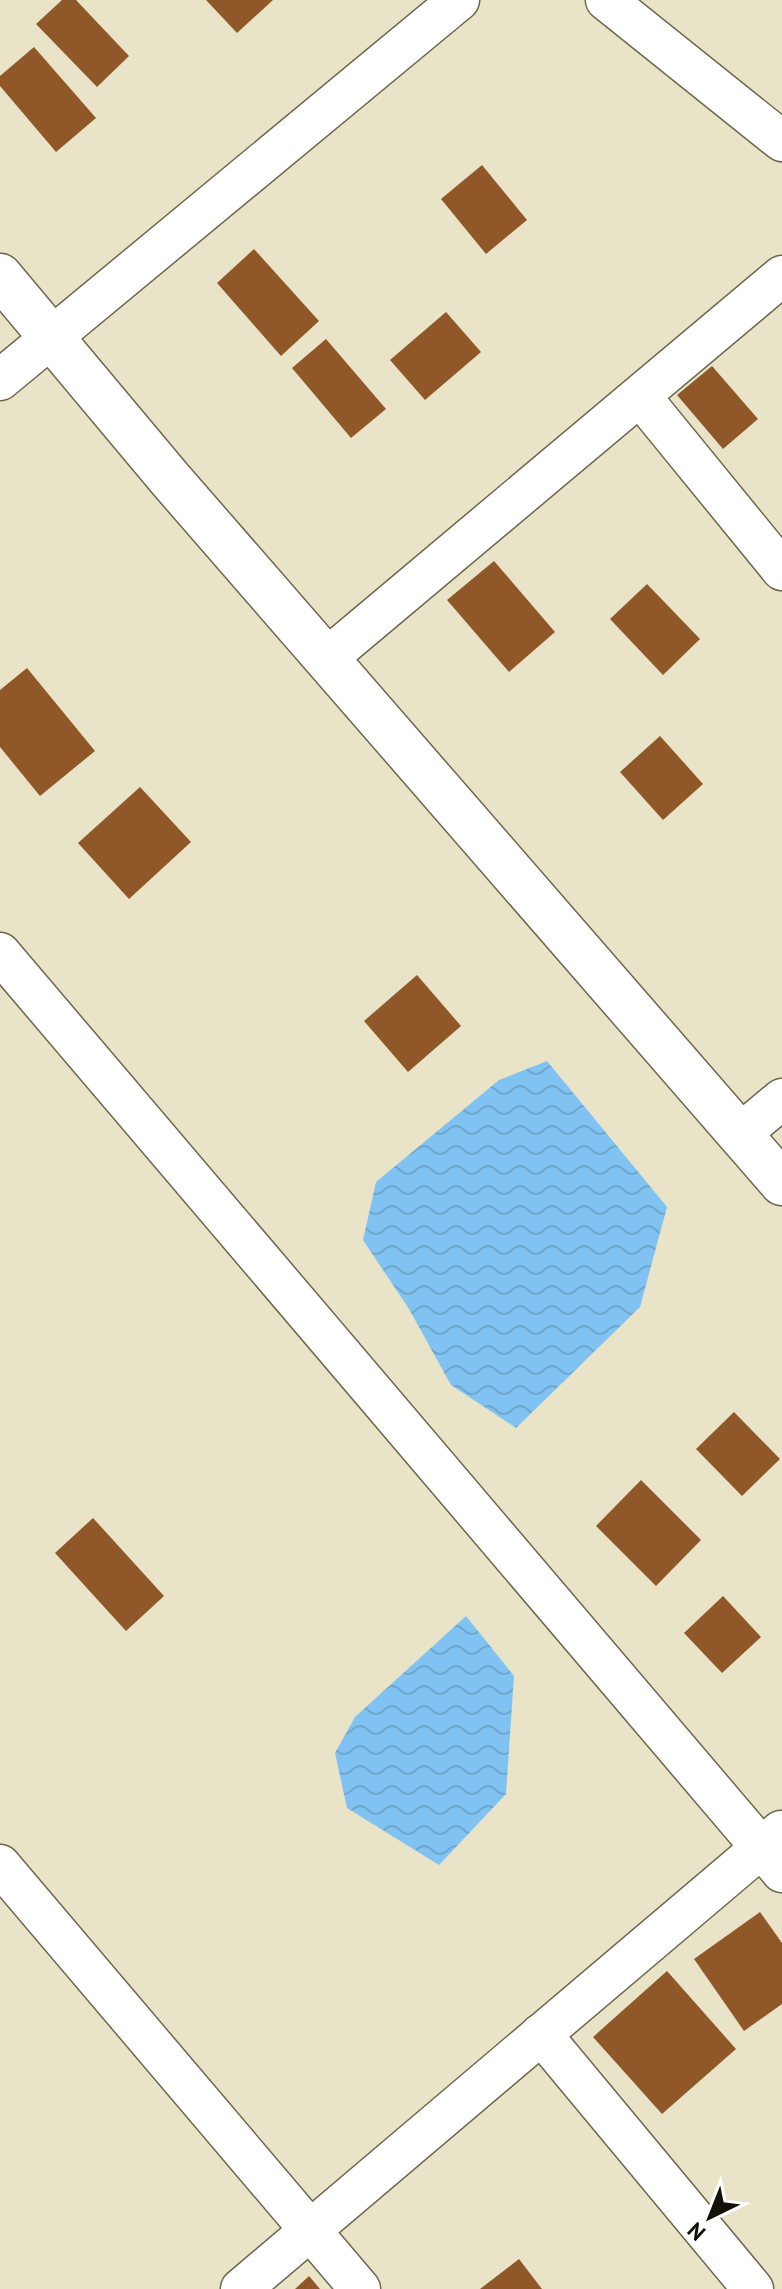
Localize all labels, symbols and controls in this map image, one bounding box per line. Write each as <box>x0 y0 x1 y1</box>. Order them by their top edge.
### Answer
north arrow <box>670 2177 750 2257</box>
text: N <box>682 2216 711 2247</box>

